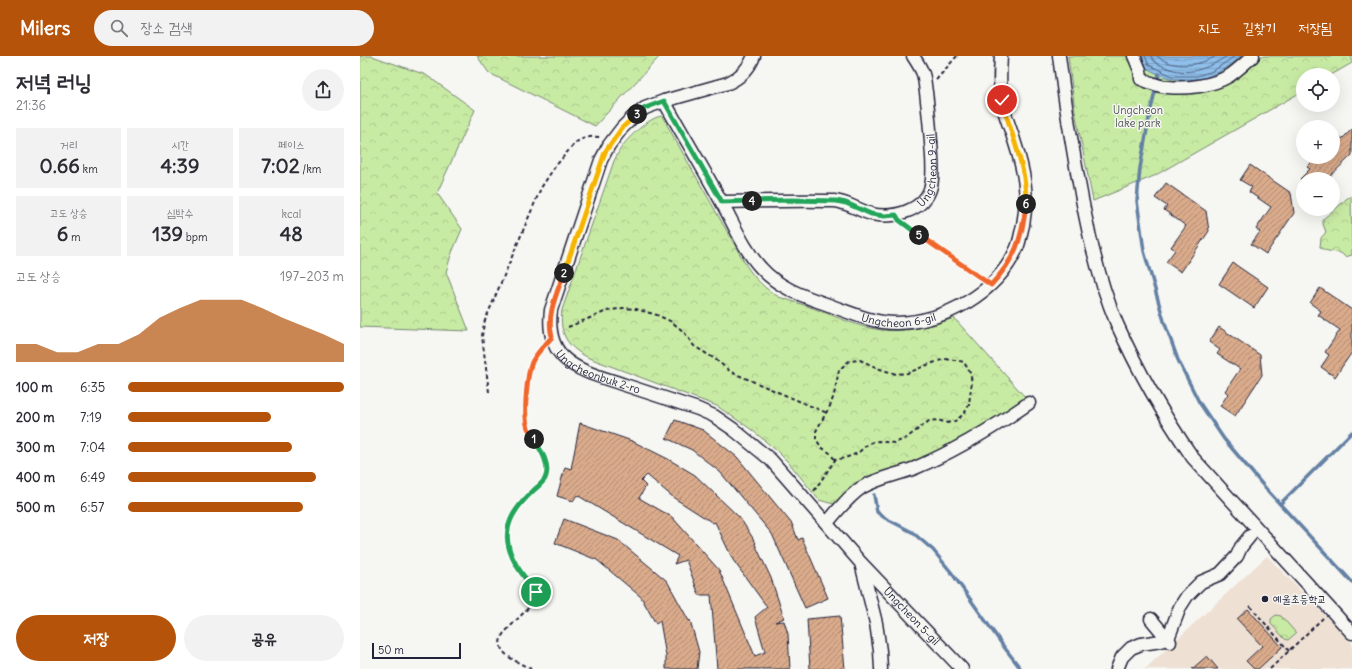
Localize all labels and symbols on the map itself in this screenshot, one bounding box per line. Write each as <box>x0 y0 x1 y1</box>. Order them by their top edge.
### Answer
pin <box>985 83 1019 117</box>
park label: Ungcheon lake park <box>1113 103 1163 130</box>
pin: 3 <box>627 104 647 124</box>
street label: Ungcheon 9-gil <box>914 133 940 210</box>
pin: 4 <box>742 191 762 211</box>
pin: 6 <box>1016 194 1036 214</box>
pin: 5 <box>909 225 929 245</box>
pin: 2 <box>554 263 574 283</box>
street label: Ungcheon 6-gil <box>860 310 938 330</box>
street label: Ungcheonbuk 2-ro <box>553 347 642 397</box>
pin: 1 <box>524 429 544 449</box>
pin <box>519 575 553 609</box>
street label: Ungcheon 5-gil <box>881 584 943 648</box>
place label: 예울초등학교 <box>1273 592 1326 606</box>
marker: 예울초등학교 <box>1260 594 1270 604</box>
scale bar <box>372 641 461 660</box>

